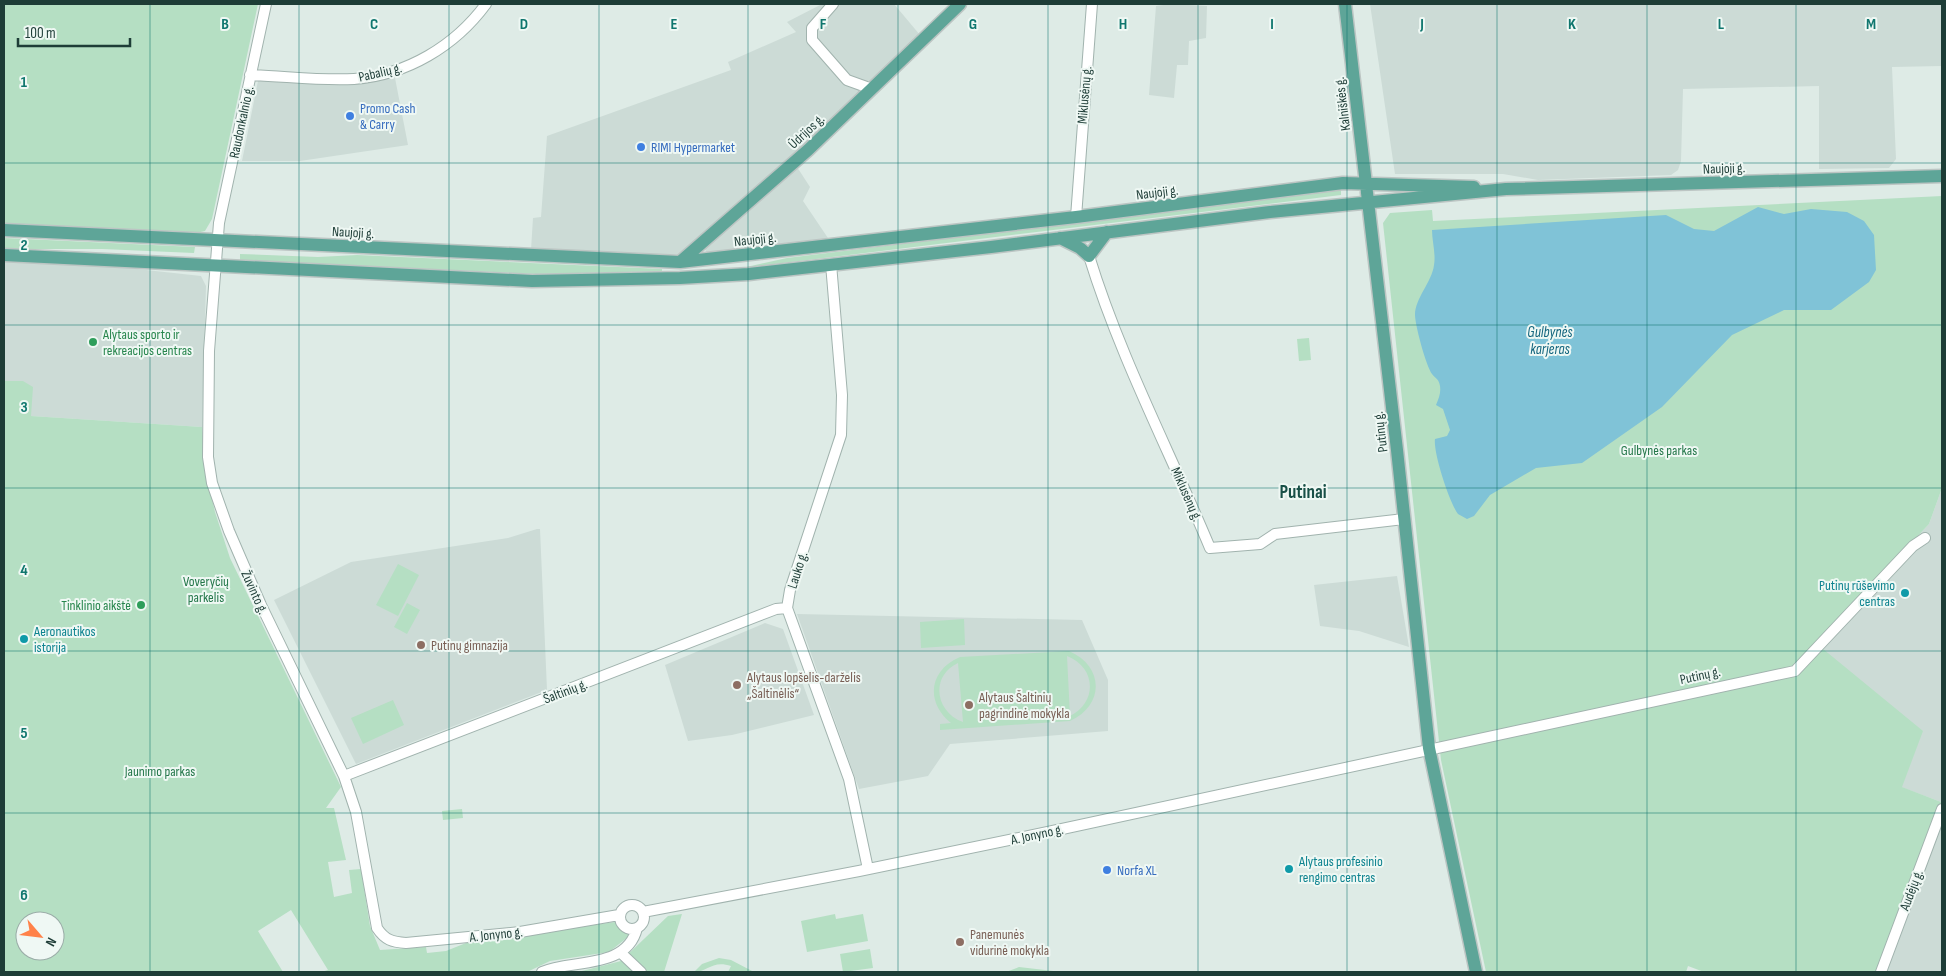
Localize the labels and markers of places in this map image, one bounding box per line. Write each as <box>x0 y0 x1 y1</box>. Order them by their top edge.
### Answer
place label: Promo Cash & Carry <box>360 100 416 133</box>
marker: Promo Cash & Carry <box>344 110 356 122</box>
place label: RIMI Hypermarket <box>651 139 735 156</box>
marker: RIMI Hypermarket <box>635 141 647 153</box>
place label: Alytaus sporto ir rekreacijos centras <box>102 326 192 359</box>
marker: Alytaus sporto ir rekreacijos centras <box>87 336 99 348</box>
place label: Putinų rūševimo centras <box>1819 577 1895 610</box>
marker: Putinų rūševimo centras <box>1899 587 1911 599</box>
place label: Tinklinio aikštė <box>61 597 131 614</box>
marker: Tinklinio aikštė <box>135 599 147 611</box>
place label: Aeronautikos istorija <box>33 623 96 656</box>
marker: Aeronautikos istorija <box>18 633 30 645</box>
place label: Putinų gimnazija <box>431 637 508 654</box>
marker: Putinų gimnazija <box>415 639 427 651</box>
place label: Alytaus lopšelis-darželis „Šaltinėlis“ <box>746 669 861 702</box>
marker: Alytaus lopšelis-darželis „Šaltinėlis“ <box>731 679 743 691</box>
place label: Alytaus Šaltinių pagrindinė mokykla <box>978 689 1070 722</box>
marker: Alytaus Šaltinių pagrindinė mokykla <box>963 699 975 711</box>
place label: Alytaus profesinio rengimo centras <box>1298 853 1383 886</box>
place label: Norfa XL <box>1117 862 1157 879</box>
marker: Alytaus profesinio rengimo centras <box>1283 863 1295 875</box>
marker: Norfa XL <box>1101 864 1113 876</box>
place label: Panemunės vidurinė mokykla <box>970 926 1049 959</box>
marker: Panemunės vidurinė mokykla <box>954 936 966 948</box>

